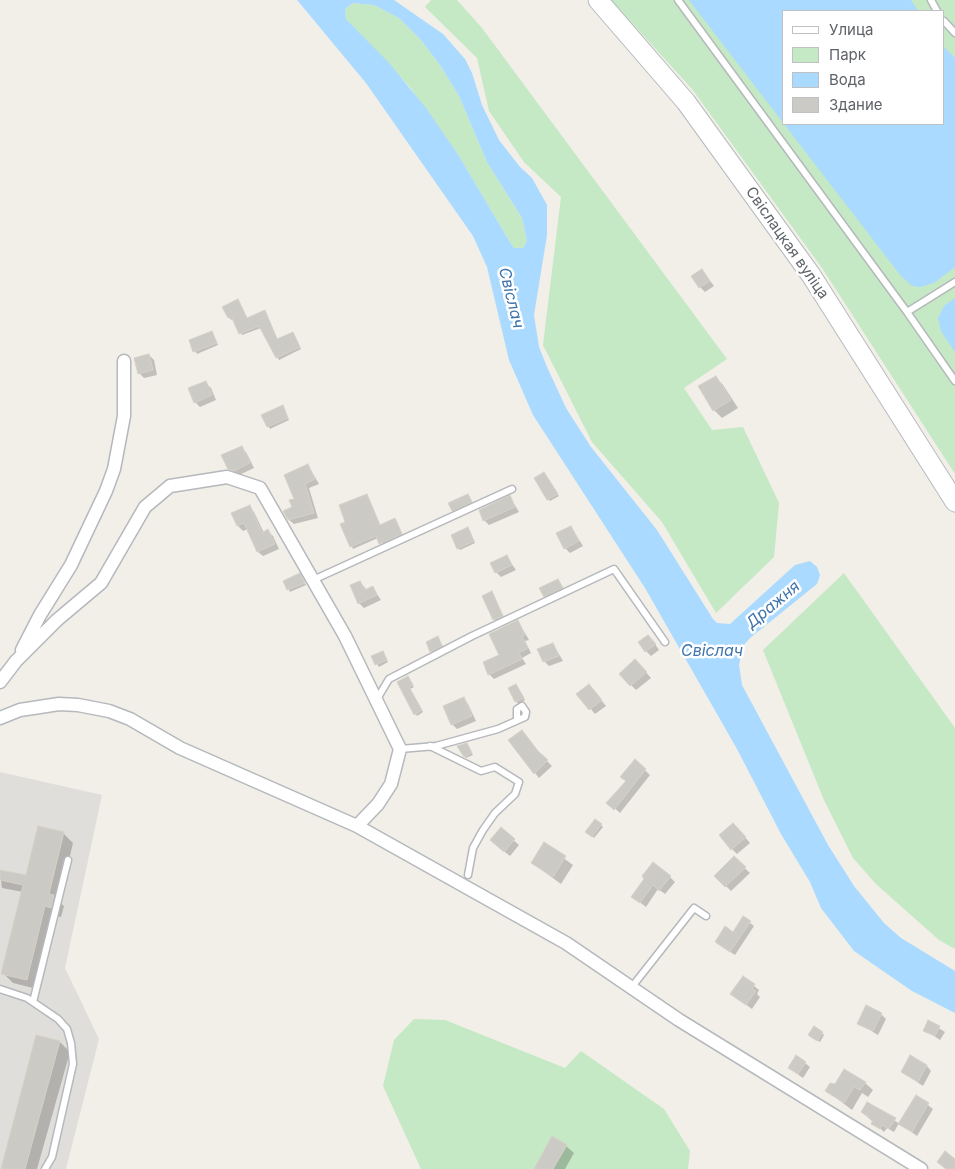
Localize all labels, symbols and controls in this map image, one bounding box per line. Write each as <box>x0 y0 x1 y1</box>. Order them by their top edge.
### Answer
legend <box>782 10 945 125</box>
text: Улица <box>829 20 873 39</box>
text: Парк <box>829 45 866 64</box>
text: Вода <box>829 70 866 89</box>
text: Здание <box>829 95 883 114</box>
street label: Свіслацкая вуліца <box>742 184 832 302</box>
water label: Свіслач <box>494 266 528 330</box>
water label: Дражня <box>742 577 804 633</box>
water label: Свіслач <box>681 641 743 661</box>

